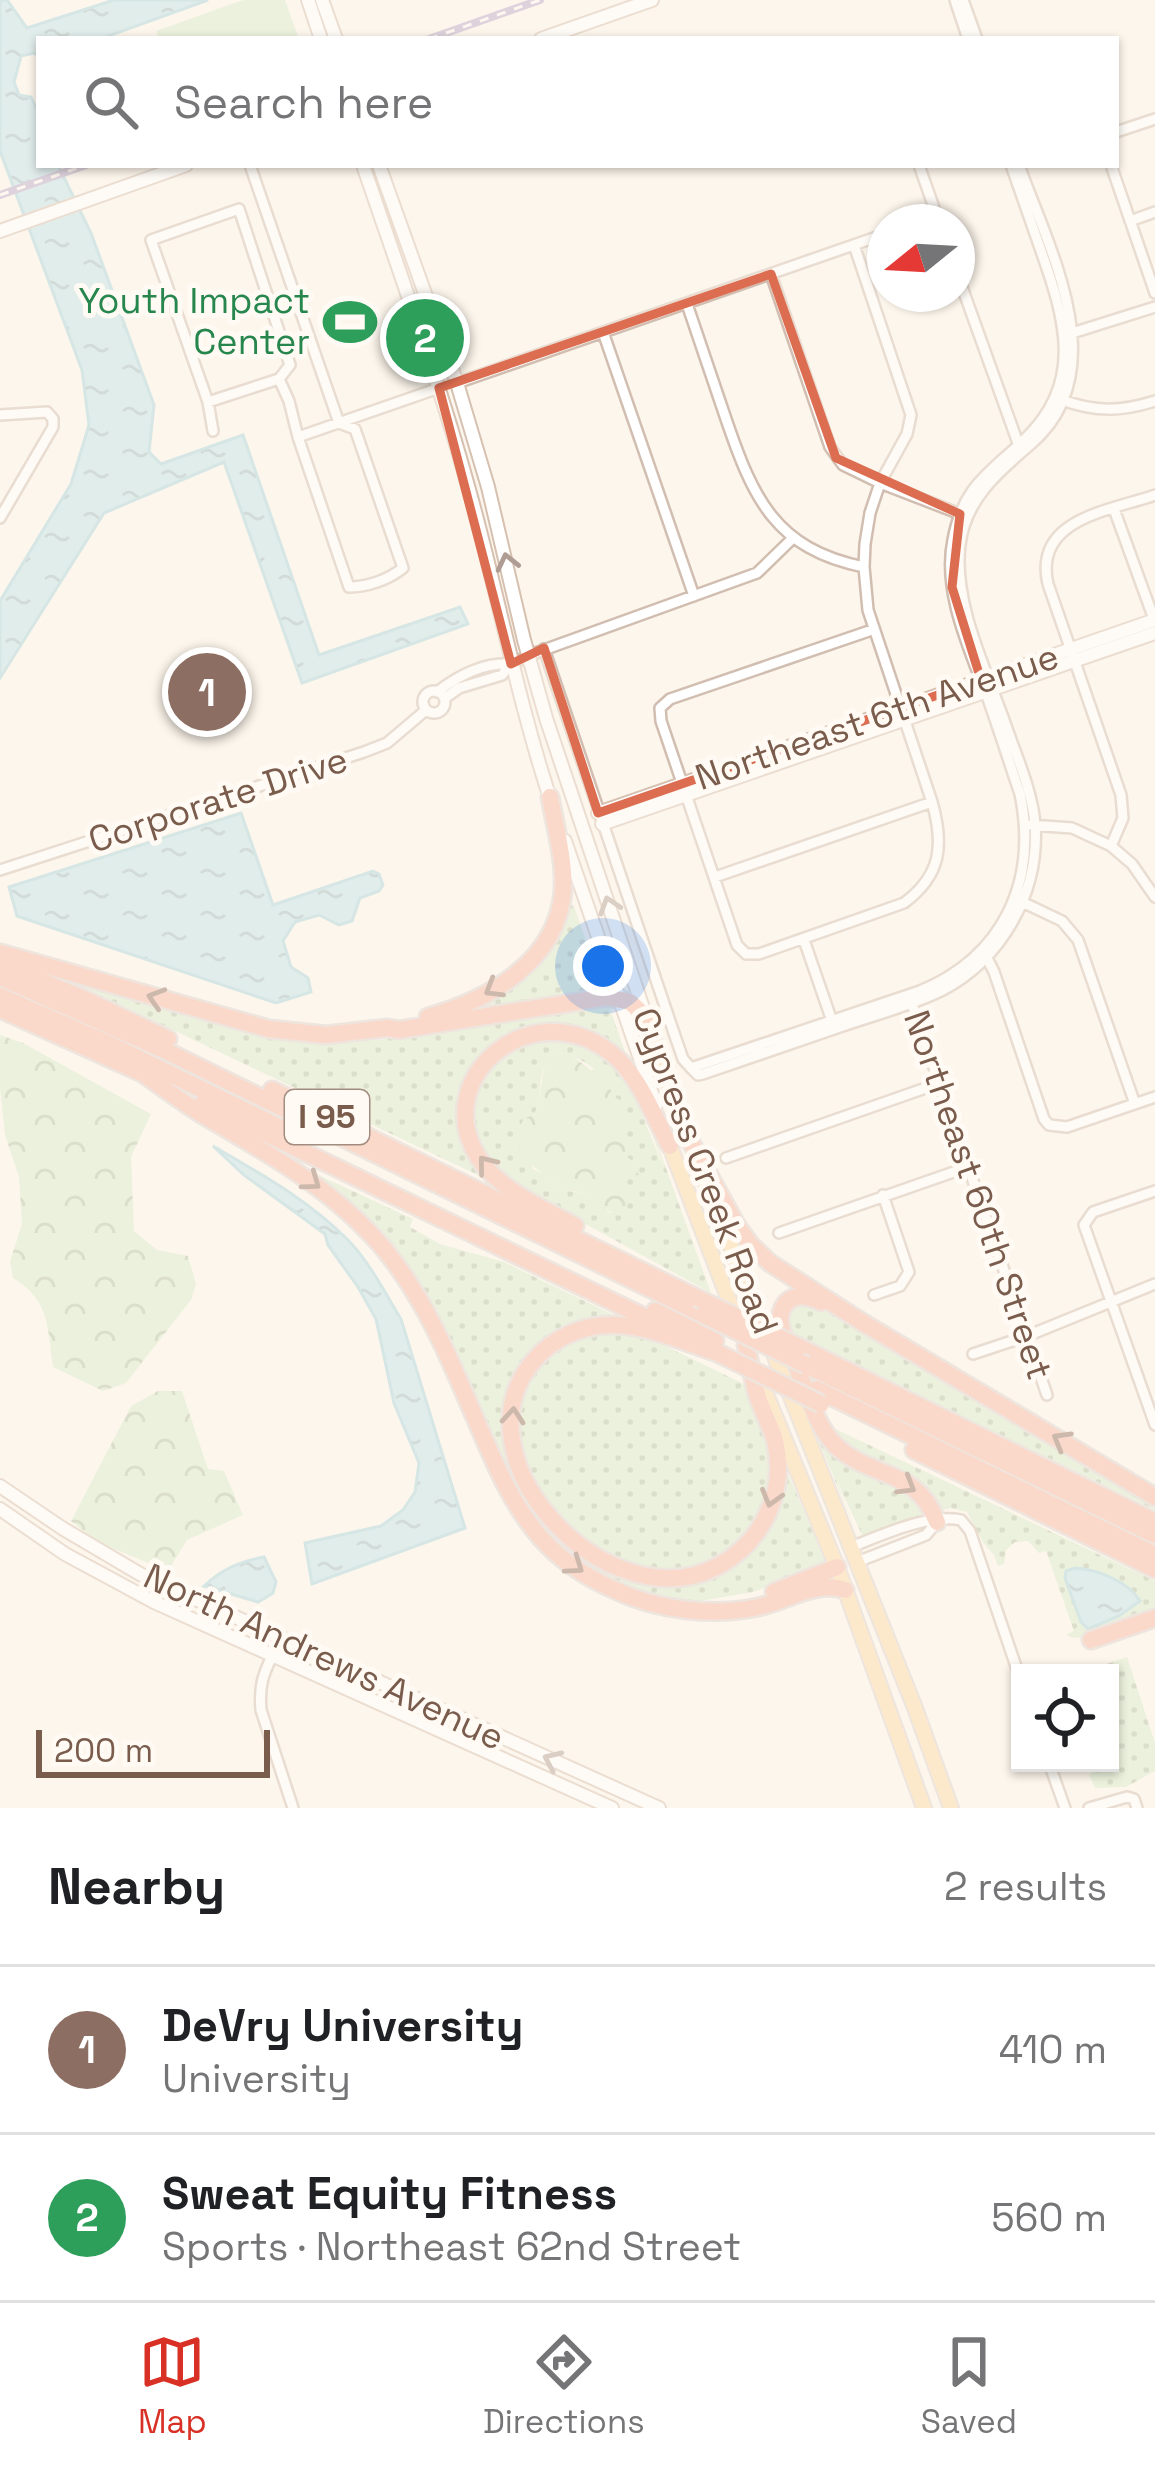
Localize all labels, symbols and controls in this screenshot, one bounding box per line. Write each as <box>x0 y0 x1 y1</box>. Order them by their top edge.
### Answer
search box <box>36 36 1119 168</box>
icon: search <box>78 69 144 135</box>
text: Search here <box>174 74 433 131</box>
north arrow <box>867 204 975 312</box>
place label: Youth Impact Center <box>78 278 310 365</box>
sports icon: Youth Impact Center <box>321 293 379 351</box>
pin: 2 <box>386 293 464 383</box>
one-way arrow <box>495 552 520 572</box>
street label: Northeast 6th Avenue <box>689 633 1065 801</box>
pin: 1 <box>168 647 246 737</box>
street label: Corporate Drive <box>83 736 353 864</box>
one-way arrow <box>598 895 623 916</box>
your location <box>573 936 633 996</box>
one-way arrow <box>484 975 506 997</box>
one-way arrow <box>146 988 167 1013</box>
street label: Cypress Creek Road <box>622 1002 788 1340</box>
street label: Northeast 60th Street <box>893 1004 1063 1386</box>
road number: I 95 <box>285 1090 369 1144</box>
one-way arrow <box>479 1155 500 1177</box>
one-way arrow <box>299 1167 320 1189</box>
one-way arrow <box>500 1406 525 1425</box>
one-way arrow <box>1052 1432 1073 1455</box>
one-way arrow <box>894 1472 916 1494</box>
one-way arrow <box>760 1487 785 1508</box>
one-way arrow <box>562 1552 584 1574</box>
street label: North Andrews Avenue <box>136 1553 512 1761</box>
map controls <box>1011 1664 1119 1772</box>
button: locate <box>1011 1664 1119 1772</box>
scale bar <box>36 1724 270 1777</box>
text: 200 m <box>54 1730 153 1772</box>
one-way arrow <box>543 1751 564 1775</box>
text: Nearby <box>48 1854 225 1919</box>
text: 2 results <box>944 1862 1107 1911</box>
text: DeVry University <box>162 1997 523 2054</box>
text: 1 <box>78 2025 96 2074</box>
text: 410 m <box>999 2025 1107 2074</box>
text: University <box>162 2054 351 2103</box>
text: Sweat Equity Fitness <box>162 2165 617 2222</box>
text: 2 <box>75 2193 99 2242</box>
text: 560 m <box>991 2193 1107 2242</box>
text: Sports · Northeast 62nd Street <box>162 2222 741 2271</box>
tab: Map <box>138 2329 207 2443</box>
tab: Directions <box>483 2329 645 2443</box>
tab: Saved <box>921 2329 1017 2443</box>

